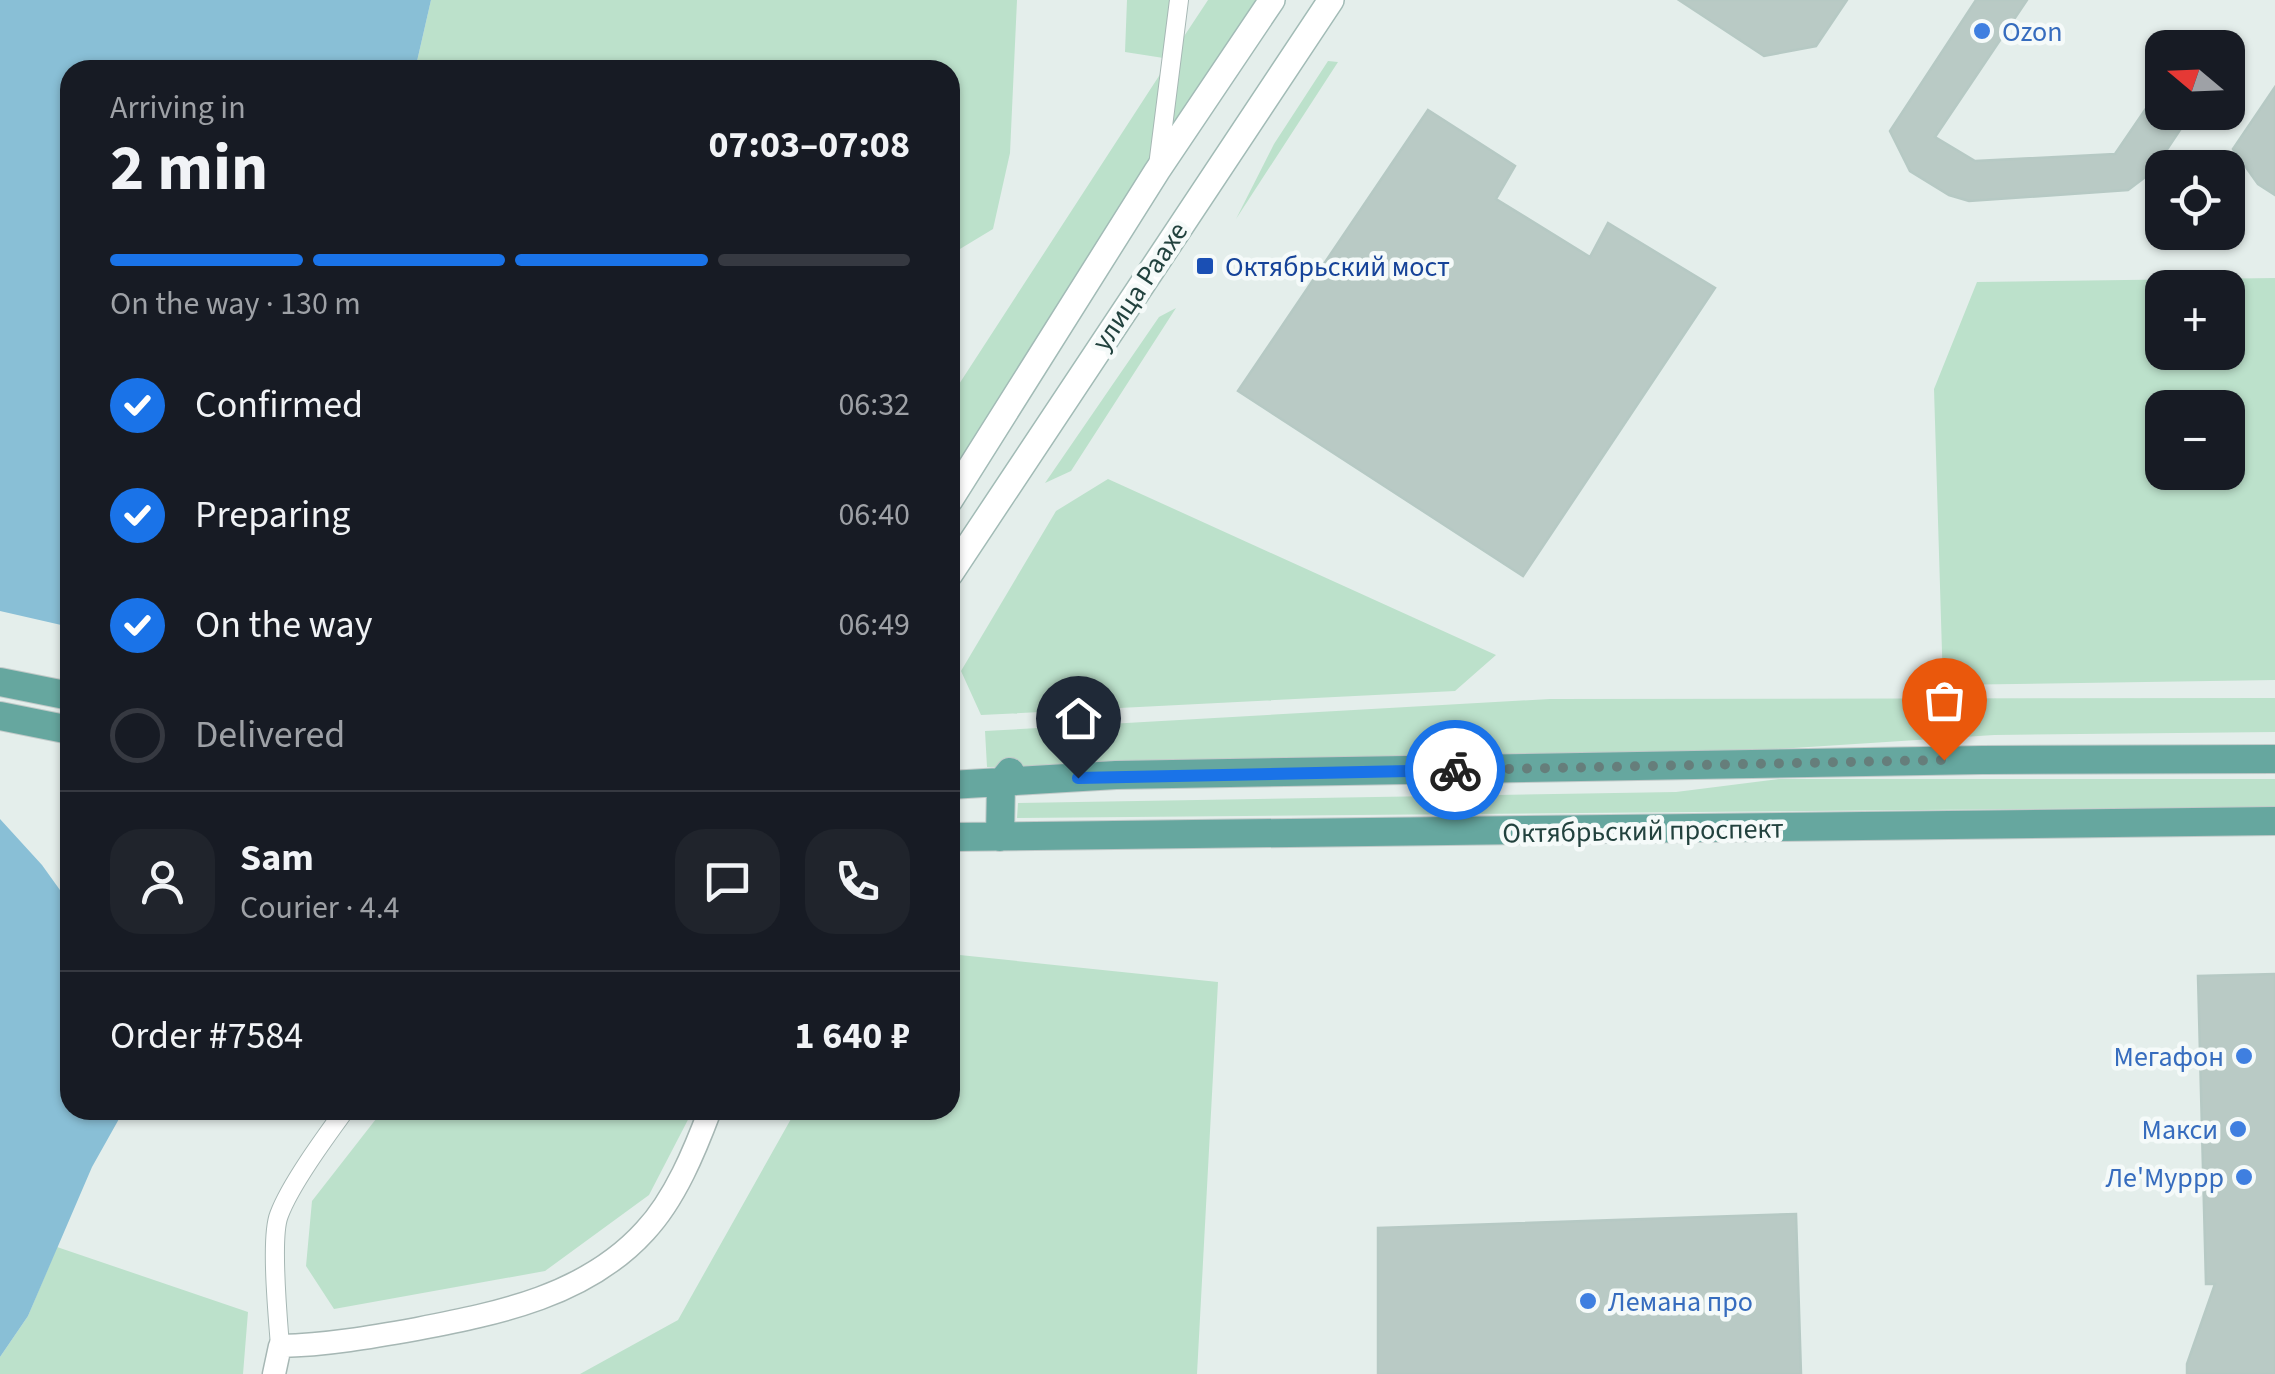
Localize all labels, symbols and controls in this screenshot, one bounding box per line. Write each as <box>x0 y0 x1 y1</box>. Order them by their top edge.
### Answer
place label: Ozon <box>2002 12 2063 52</box>
marker: Ozon <box>1971 20 1993 42</box>
north arrow <box>2145 30 2245 130</box>
map controls <box>2145 30 2245 490</box>
text: Arriving in <box>110 85 246 131</box>
text: 07:03–07:08 <box>708 118 910 172</box>
text: 2 min <box>110 122 268 215</box>
button: locate <box>2145 150 2245 250</box>
street label: улица Раахе <box>1082 214 1198 359</box>
place label: Октябрьский мост <box>1225 247 1450 287</box>
marker: Октябрьский мост <box>1194 255 1216 277</box>
button: + <box>2145 270 2245 370</box>
text: On the way · 130 m <box>110 281 361 327</box>
icon: check <box>110 378 165 433</box>
text: Confirmed <box>195 378 363 432</box>
text: 06:32 <box>838 382 910 428</box>
button: − <box>2145 390 2245 490</box>
icon: check <box>110 488 165 543</box>
text: Preparing <box>195 488 350 542</box>
text: 06:40 <box>838 492 910 538</box>
icon: check <box>110 598 165 653</box>
text: On the way <box>195 598 372 652</box>
text: 06:49 <box>838 602 910 648</box>
pin <box>1902 658 1987 761</box>
icon: bag <box>1917 673 1972 728</box>
pin <box>1036 676 1121 779</box>
icon: home <box>1051 691 1106 746</box>
text: Delivered <box>195 708 345 762</box>
courier <box>1405 720 1505 820</box>
icon: bike <box>1428 743 1483 798</box>
street label: Октябрьский проспект <box>1502 809 1784 853</box>
button: person <box>110 829 215 934</box>
button: chat <box>675 829 780 934</box>
button: phone <box>805 829 910 934</box>
text: Sam <box>240 831 314 885</box>
text: Courier · 4.4 <box>240 885 400 931</box>
text: Order #7584 <box>110 1009 303 1063</box>
text: 1 640 ₽ <box>794 1009 910 1063</box>
place label: Мегафон <box>2114 1037 2224 1077</box>
marker: Мегафон <box>2233 1045 2255 1067</box>
place label: Макси <box>2142 1110 2218 1150</box>
marker: Макси <box>2227 1118 2249 1140</box>
place label: Ле'Муррр <box>2105 1158 2224 1198</box>
marker: Ле'Муррр <box>2233 1166 2255 1188</box>
place label: Лемана про <box>1608 1282 1753 1322</box>
marker: Лемана про <box>1577 1290 1599 1312</box>

